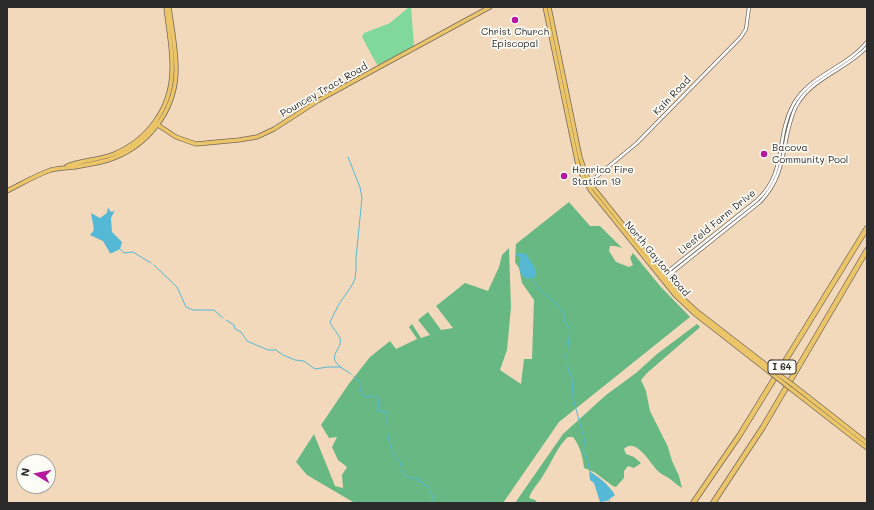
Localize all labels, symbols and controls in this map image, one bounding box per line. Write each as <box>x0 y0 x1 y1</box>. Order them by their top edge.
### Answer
marker: Christ Church Episcopal <box>510 15 520 25</box>
place label: Christ Church Episcopal <box>481 26 549 50</box>
street label: Pouncey Tract Road <box>278 60 370 120</box>
street label: Kain Road <box>651 74 693 118</box>
place label: Bacova Community Pool <box>772 142 848 166</box>
marker: Bacova Community Pool <box>759 149 769 159</box>
place label: Henrico Fire Station 19 <box>572 164 634 188</box>
marker: Henrico Fire Station 19 <box>559 171 569 181</box>
street label: Liesfeld Farm Drive <box>676 187 758 257</box>
street label: North Gayton Road <box>622 219 692 299</box>
road number: I 64 <box>768 360 796 374</box>
north arrow <box>16 454 56 494</box>
text: N <box>17 467 33 477</box>

